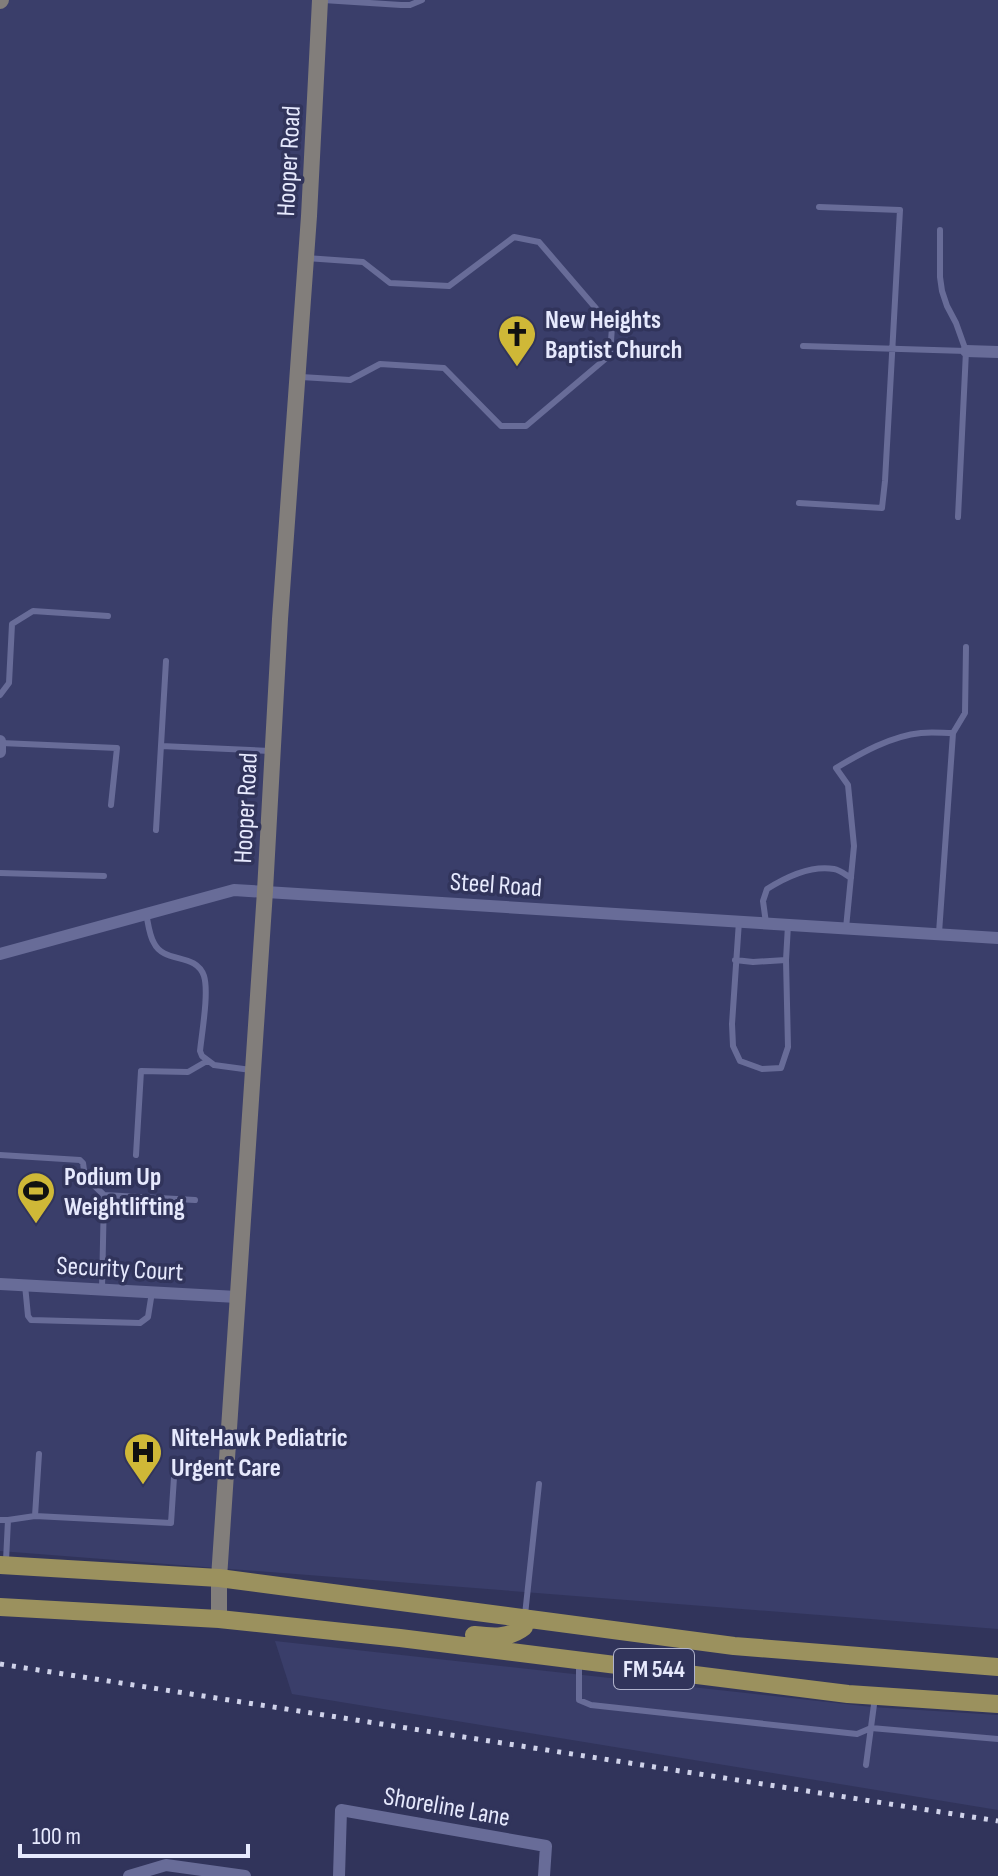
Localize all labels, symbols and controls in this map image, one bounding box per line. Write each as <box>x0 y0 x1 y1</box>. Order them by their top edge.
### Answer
street label: Hooper Road <box>271 105 308 217</box>
place label: New Heights Baptist Church <box>545 305 682 366</box>
church icon: New Heights Baptist Church <box>496 313 538 368</box>
street label: Hooper Road <box>228 752 265 864</box>
street label: Steel Road <box>449 867 543 904</box>
place label: Podium Up Weightlifting <box>64 1162 185 1223</box>
sports icon: Podium Up Weightlifting <box>15 1170 57 1225</box>
street label: Security Court <box>56 1251 184 1288</box>
place label: NiteHawk Pediatric Urgent Care <box>171 1423 348 1484</box>
hospital icon: NiteHawk Pediatric Urgent Care <box>122 1431 164 1486</box>
road number: FM 544 <box>614 1649 694 1689</box>
street label: Shoreline Lane <box>381 1781 512 1834</box>
scale bar <box>20 1808 248 1858</box>
text: 100 m <box>32 1822 81 1851</box>

